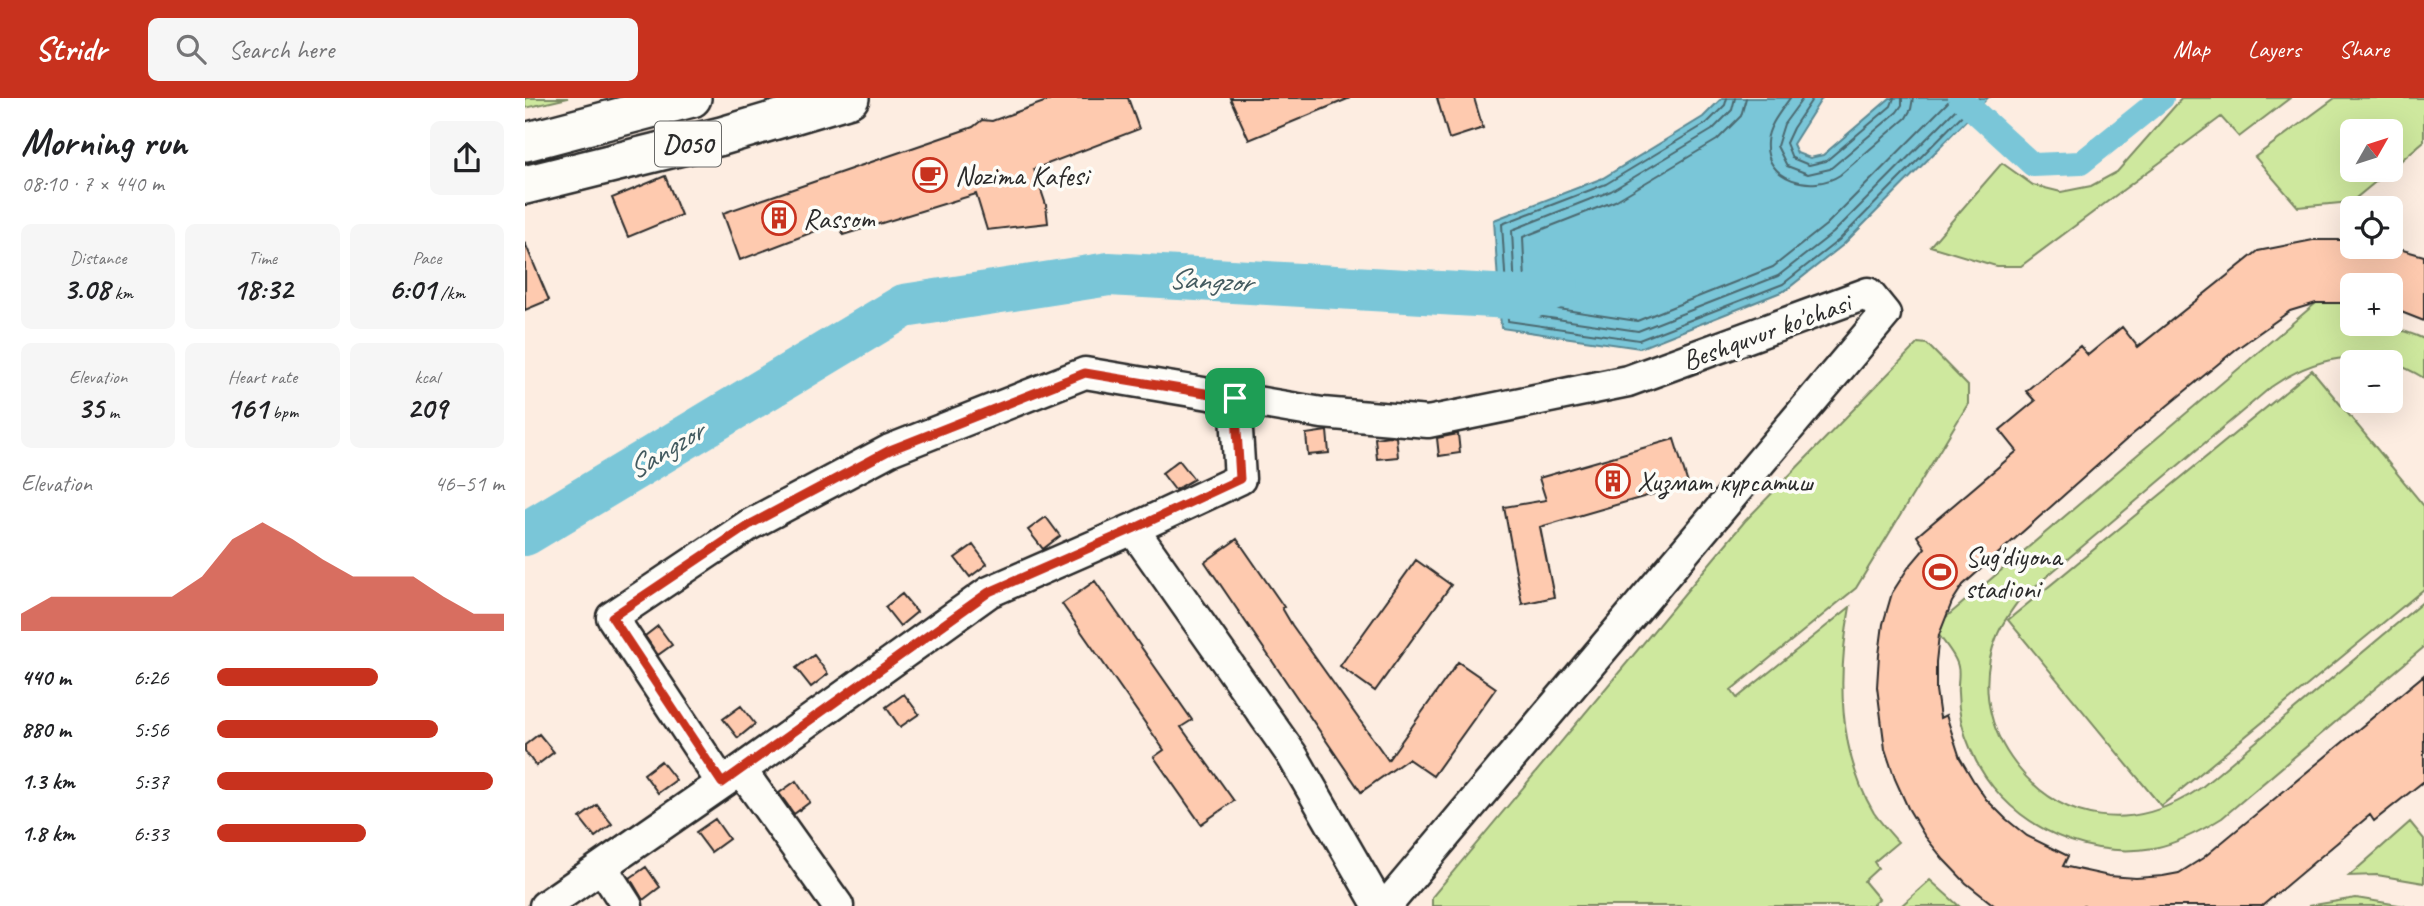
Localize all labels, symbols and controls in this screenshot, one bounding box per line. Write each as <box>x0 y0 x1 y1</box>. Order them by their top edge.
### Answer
search box <box>148 18 638 81</box>
text: Stridr <box>35 28 106 70</box>
icon: search <box>172 30 210 68</box>
text: Search here <box>228 33 334 66</box>
text: Map <box>2173 34 2210 64</box>
text: Layers <box>2248 34 2301 64</box>
text: Share <box>2339 34 2389 64</box>
text: Morning run <box>21 119 187 166</box>
north arrow <box>2340 119 2403 182</box>
map controls <box>2340 119 2403 413</box>
button: share <box>430 121 504 195</box>
road number: D050 <box>655 121 721 166</box>
cafe icon: Nozima Kafesi <box>911 156 949 194</box>
place label: Nozima Kafesi <box>955 158 1092 193</box>
text: 08:10 · 7 × 440 m <box>21 169 164 198</box>
button: locate <box>2340 196 2403 259</box>
building icon: Rassom <box>760 199 798 237</box>
place label: Rassom <box>803 201 876 236</box>
text: Distance <box>70 246 127 270</box>
text: Time <box>248 246 277 270</box>
text: Pace <box>412 246 441 270</box>
water label: Sangzor <box>1168 259 1257 301</box>
text: 3.08 <box>63 270 110 308</box>
text: 18:32 <box>233 270 292 308</box>
text: 6:01 <box>389 270 436 308</box>
button: + <box>2340 273 2403 336</box>
text: km <box>110 281 133 305</box>
text: /km <box>436 281 465 305</box>
street label: Beshquvur ko'chasi <box>1677 284 1859 378</box>
button: − <box>2340 350 2403 413</box>
text: Elevation <box>69 365 127 389</box>
text: Heart rate <box>228 365 297 389</box>
text: kcal <box>414 365 439 389</box>
pin <box>1205 368 1265 428</box>
icon: arrive <box>1216 379 1254 417</box>
text: 35 <box>77 389 104 427</box>
text: 161 <box>227 389 268 427</box>
text: 209 <box>407 389 447 427</box>
text: m <box>104 400 119 424</box>
text: bpm <box>268 400 298 424</box>
water label: Sangzor <box>620 410 715 488</box>
building icon: Хизмат курсатиш <box>1594 462 1632 500</box>
place label: Хизмат курсатиш <box>1637 464 1815 500</box>
text: Elevation <box>21 469 92 498</box>
text: 46–51 m <box>434 469 504 498</box>
place label: Sug'diyona stadioni <box>1965 539 2064 606</box>
sports icon: Sug'diyona stadioni <box>1921 553 1959 591</box>
text: 440 m <box>21 663 71 692</box>
text: 6:26 <box>133 663 169 692</box>
text: 880 m <box>21 715 71 744</box>
text: 5:56 <box>133 715 169 744</box>
text: 1.3 km <box>21 767 75 796</box>
text: 5:37 <box>133 767 169 796</box>
text: 1.8 km <box>21 819 75 848</box>
text: 6:33 <box>133 819 169 848</box>

